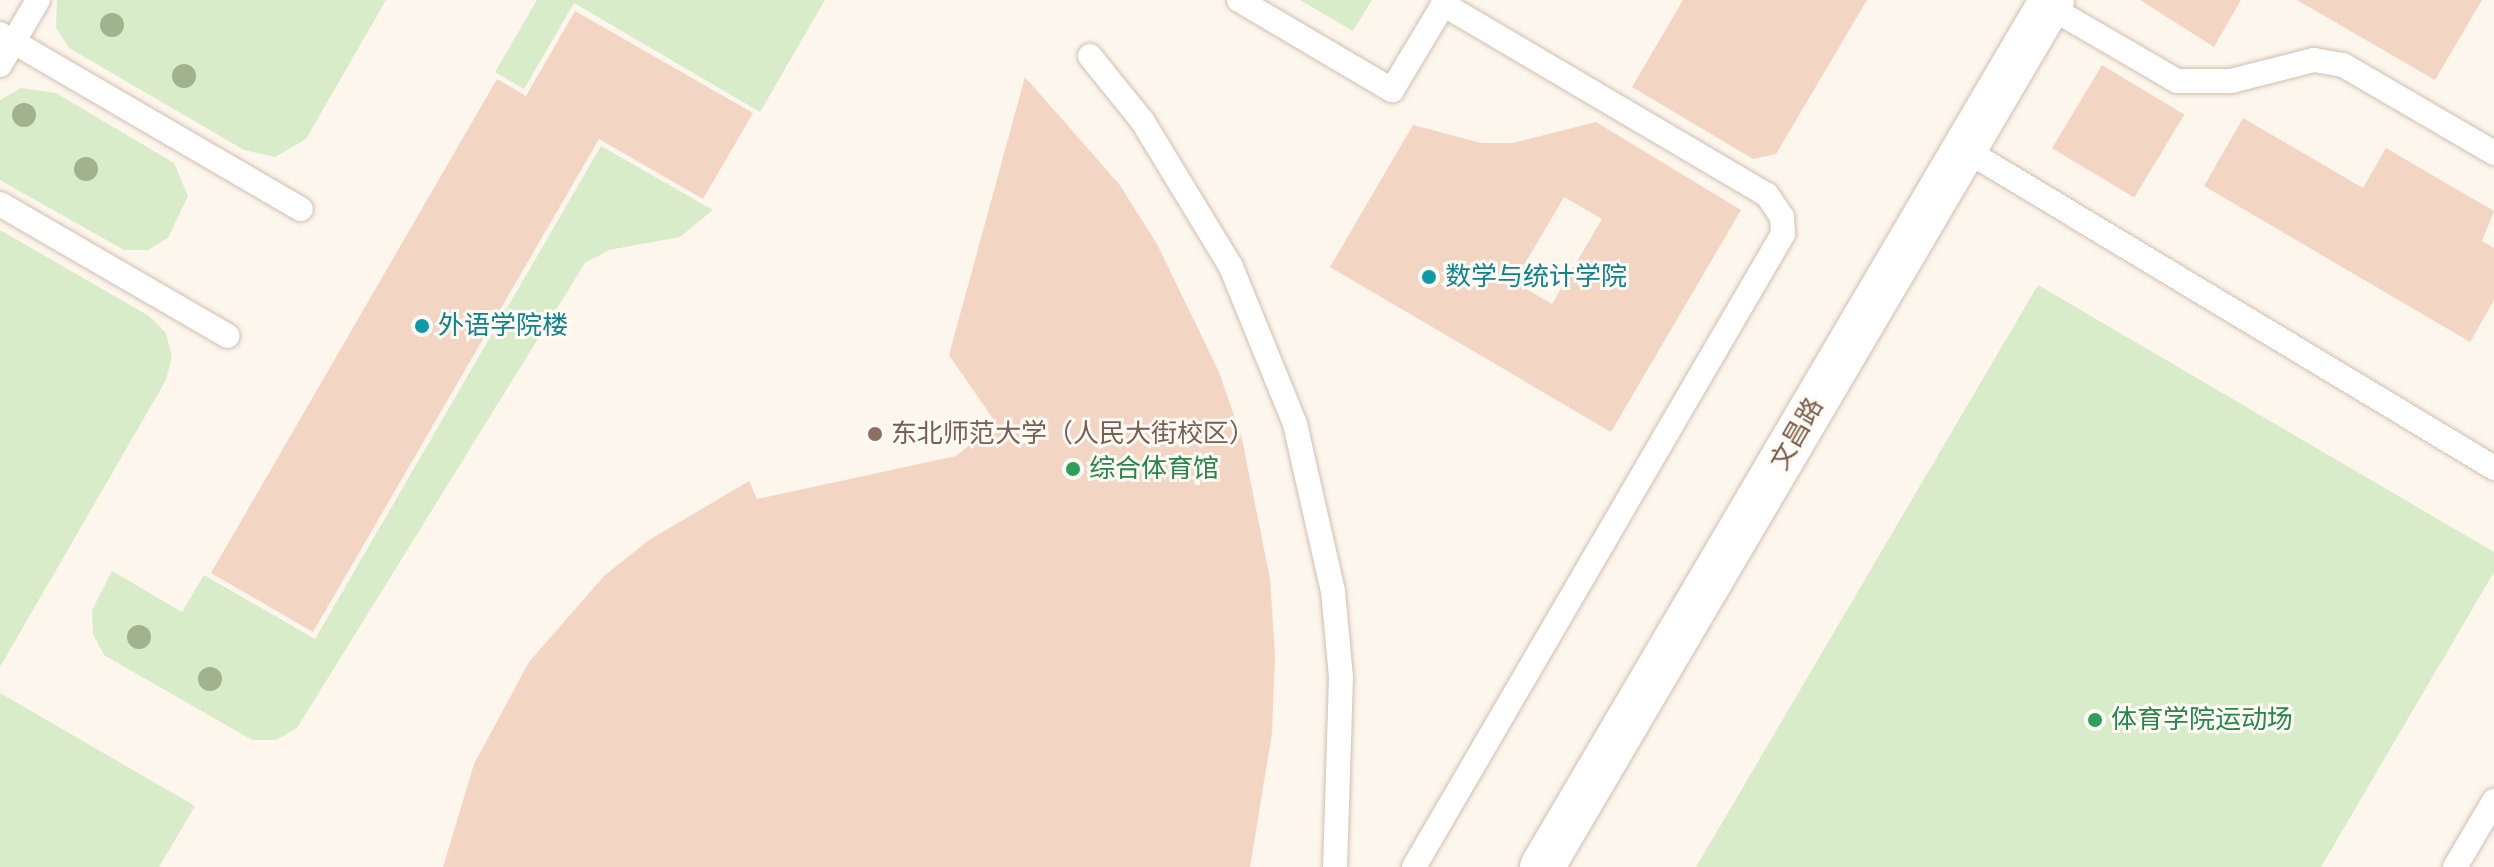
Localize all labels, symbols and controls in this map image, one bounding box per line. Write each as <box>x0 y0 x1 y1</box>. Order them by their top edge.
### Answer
place label: 数学与统计学院 <box>1445 261 1627 293</box>
marker: 数学与统计学院 <box>1420 268 1438 286</box>
place label: 外语学院楼 <box>438 310 568 342</box>
marker: 外语学院楼 <box>413 317 431 335</box>
street label: 文昌路 <box>1764 392 1830 476</box>
place label: 东北师范大学（人民大街校区） <box>891 418 1255 450</box>
marker: 东北师范大学（人民大街校区） <box>866 425 884 443</box>
place label: 综合体育馆 <box>1089 453 1219 485</box>
marker: 综合体育馆 <box>1064 460 1082 478</box>
place label: 体育学院运动场 <box>2111 704 2293 736</box>
marker: 体育学院运动场 <box>2086 711 2104 729</box>

